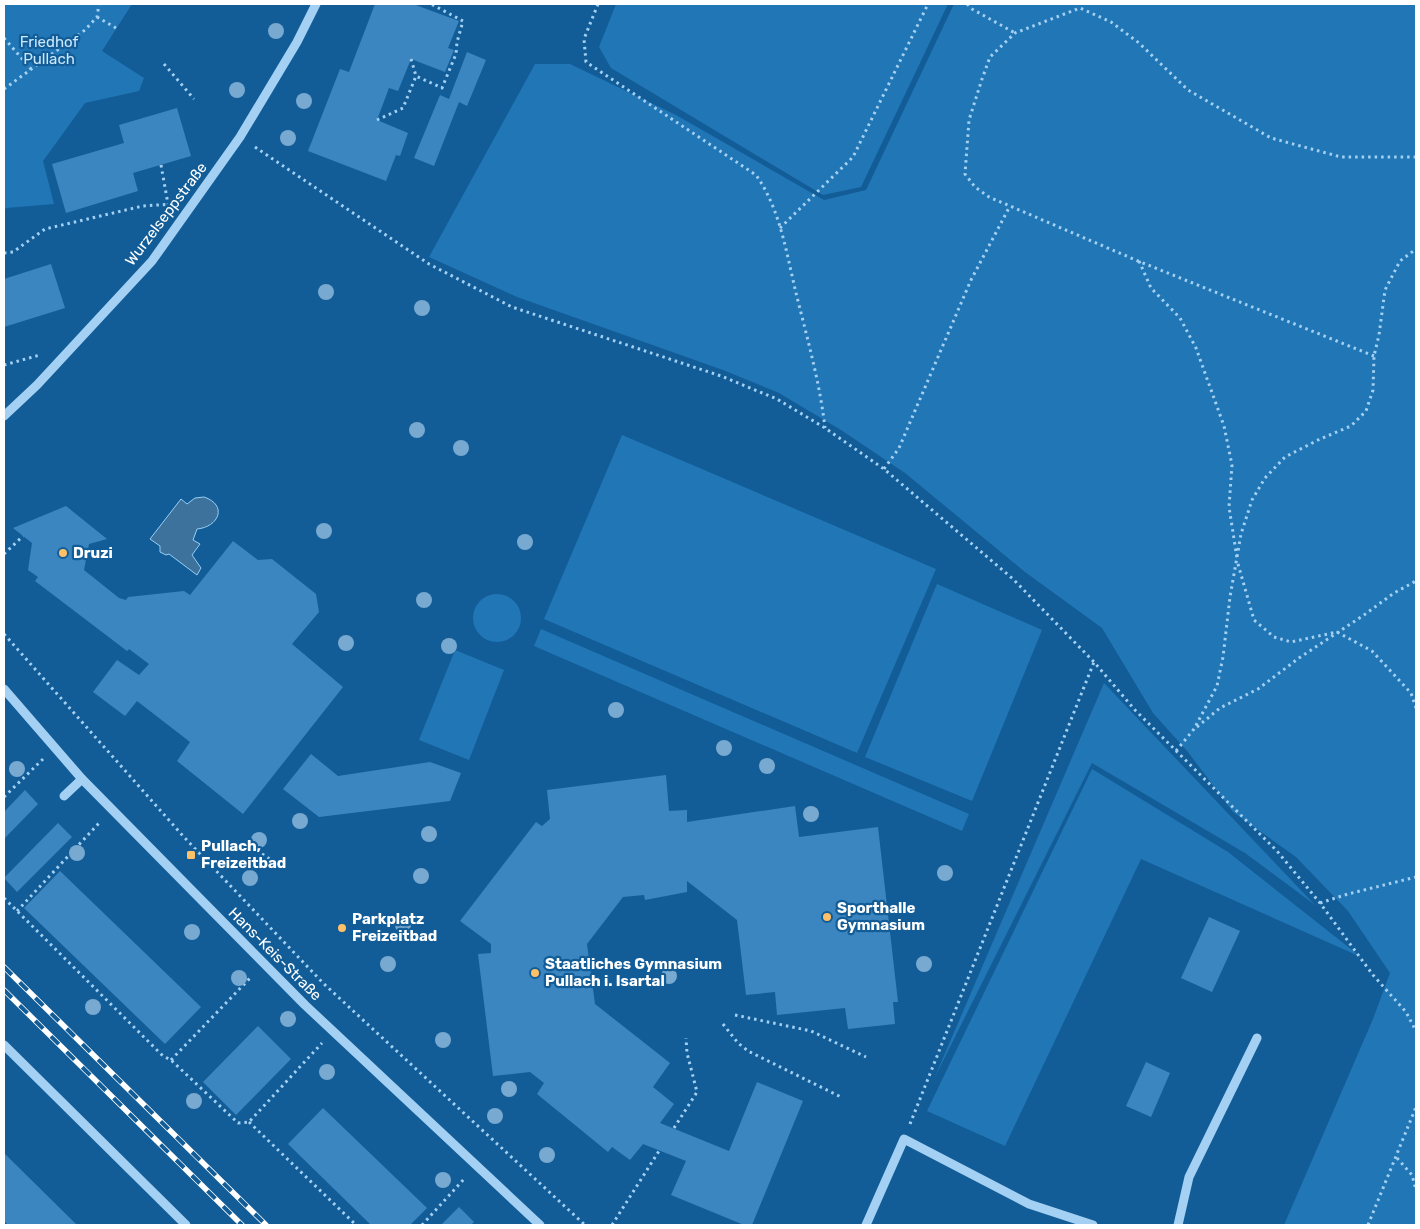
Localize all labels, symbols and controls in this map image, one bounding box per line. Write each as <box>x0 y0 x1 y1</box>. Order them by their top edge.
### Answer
park label: Friedhof Pullach <box>20 33 79 68</box>
street label: Wurzelseppstraße <box>121 159 211 269</box>
place label: Druzi <box>73 544 113 562</box>
marker: Druzi <box>57 547 69 559</box>
place label: Pullach, Freizeitbad <box>201 837 286 872</box>
marker: Pullach, Freizeitbad <box>185 849 197 861</box>
place label: Sporthalle Gymnasium <box>837 899 925 934</box>
street label: Hans-Keis-Straße <box>225 904 325 1004</box>
place label: Parkplatz Freizeitbad <box>352 910 437 945</box>
marker: Sporthalle Gymnasium <box>821 911 833 923</box>
marker: Parkplatz Freizeitbad <box>336 922 348 934</box>
place label: Staatliches Gymnasium Pullach i. Isartal <box>545 955 722 990</box>
marker: Staatliches Gymnasium Pullach i. Isartal <box>529 967 541 979</box>

